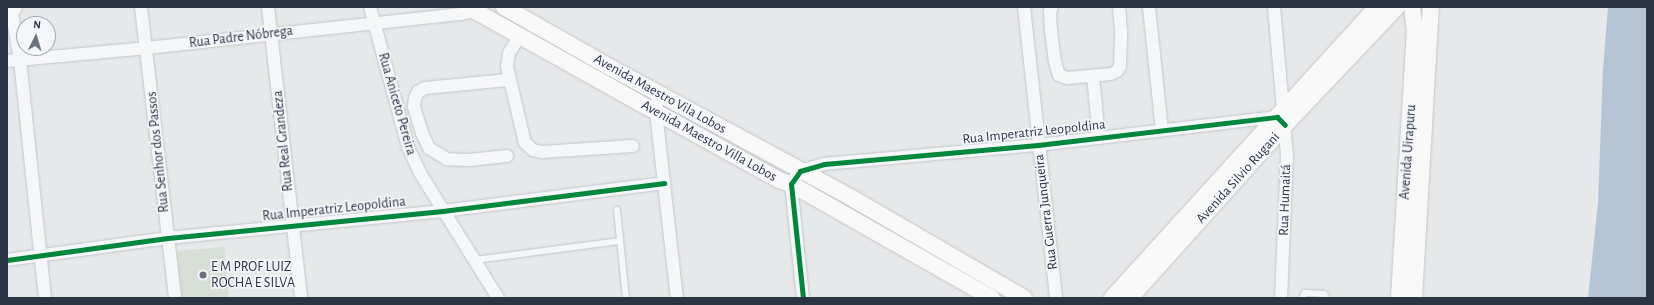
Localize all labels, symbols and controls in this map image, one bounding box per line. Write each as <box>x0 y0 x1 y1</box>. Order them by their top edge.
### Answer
north arrow <box>16 16 56 56</box>
text: N <box>33 19 41 30</box>
street label: Rua Padre Nóbrega <box>188 22 294 52</box>
street label: Rua Aniceto Pereira <box>374 51 420 157</box>
street label: Avenida Maestro Vila Lobos <box>591 51 729 137</box>
street label: Rua Real Grandeza <box>269 90 297 192</box>
street label: Rua Senhor dos Passos <box>143 91 173 213</box>
street label: Avenida Maestro Villa Lobos <box>638 97 780 185</box>
street label: Avenida Uirapuru <box>1396 104 1420 200</box>
street label: Rua Imperatriz Leopoldina <box>962 116 1106 148</box>
street label: Avenida Silvio Rugani <box>1193 129 1283 227</box>
street label: Rua Guerra Junqueira <box>1031 153 1061 271</box>
street label: Rua Humaitá <box>1275 164 1295 236</box>
street label: Rua Imperatriz Leopoldina <box>262 193 406 225</box>
place label: E M PROF LUIZ ROCHA E SILVA <box>211 259 295 292</box>
marker: E M PROF LUIZ ROCHA E SILVA <box>198 270 208 280</box>

